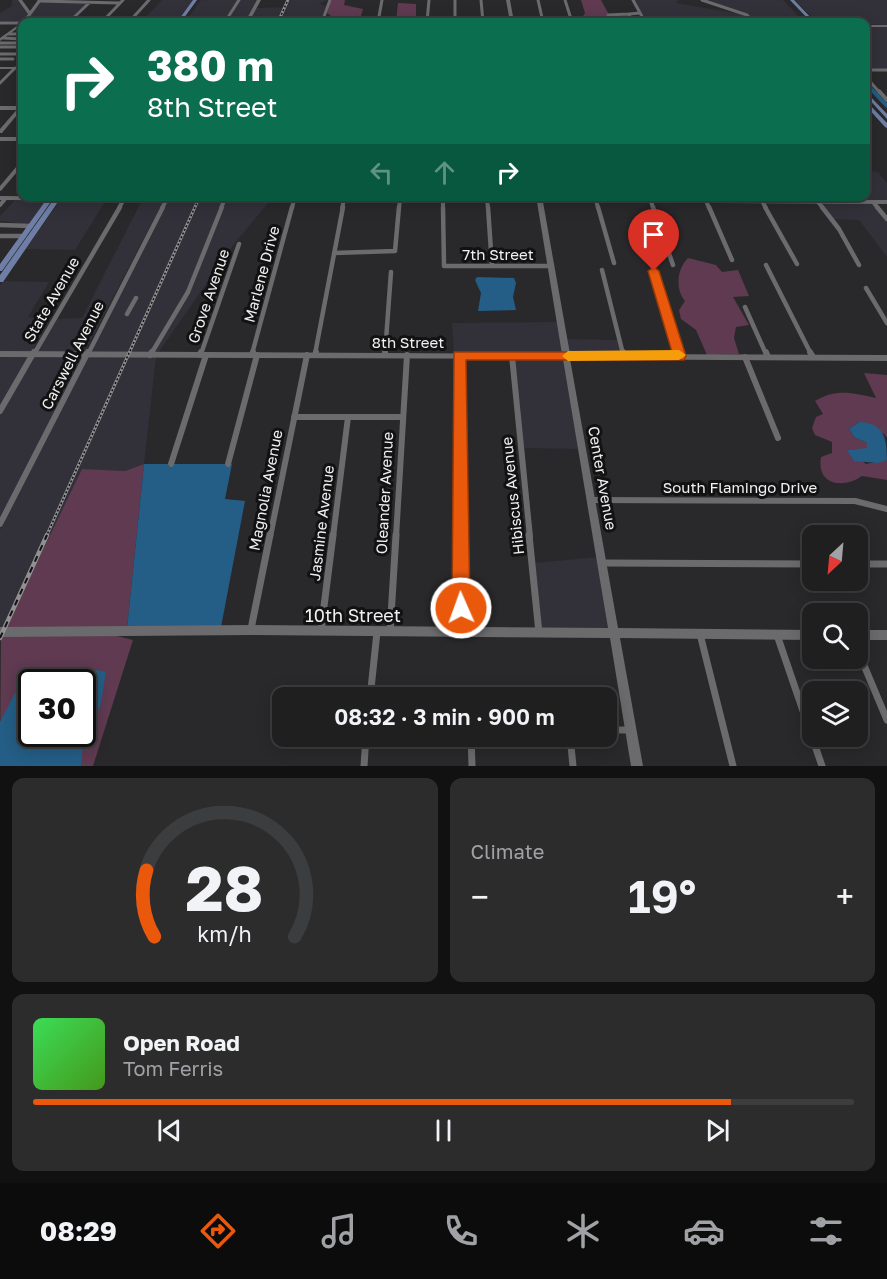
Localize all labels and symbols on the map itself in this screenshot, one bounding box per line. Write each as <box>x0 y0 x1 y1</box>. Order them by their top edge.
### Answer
pin <box>628 209 679 271</box>
street label: Marlene Drive <box>239 223 283 324</box>
street label: 7th Street <box>462 245 534 263</box>
street label: Grove Avenue <box>183 246 233 345</box>
street label: State Avenue <box>19 253 83 345</box>
street label: Carswell Avenue <box>37 297 107 412</box>
street label: 8th Street <box>372 333 444 351</box>
street label: Center Avenue <box>585 425 621 532</box>
street label: Magnolia Avenue <box>244 428 286 552</box>
street label: Oleander Avenue <box>372 431 396 555</box>
street label: Hibiscus Avenue <box>497 436 527 556</box>
street label: Jasmine Avenue <box>305 464 337 582</box>
street label: South Flamingo Drive <box>663 478 818 496</box>
north arrow <box>802 525 868 591</box>
position arrow <box>429 576 493 640</box>
street label: 10th Street <box>305 604 401 626</box>
speed limit sign: 30 <box>18 669 96 747</box>

